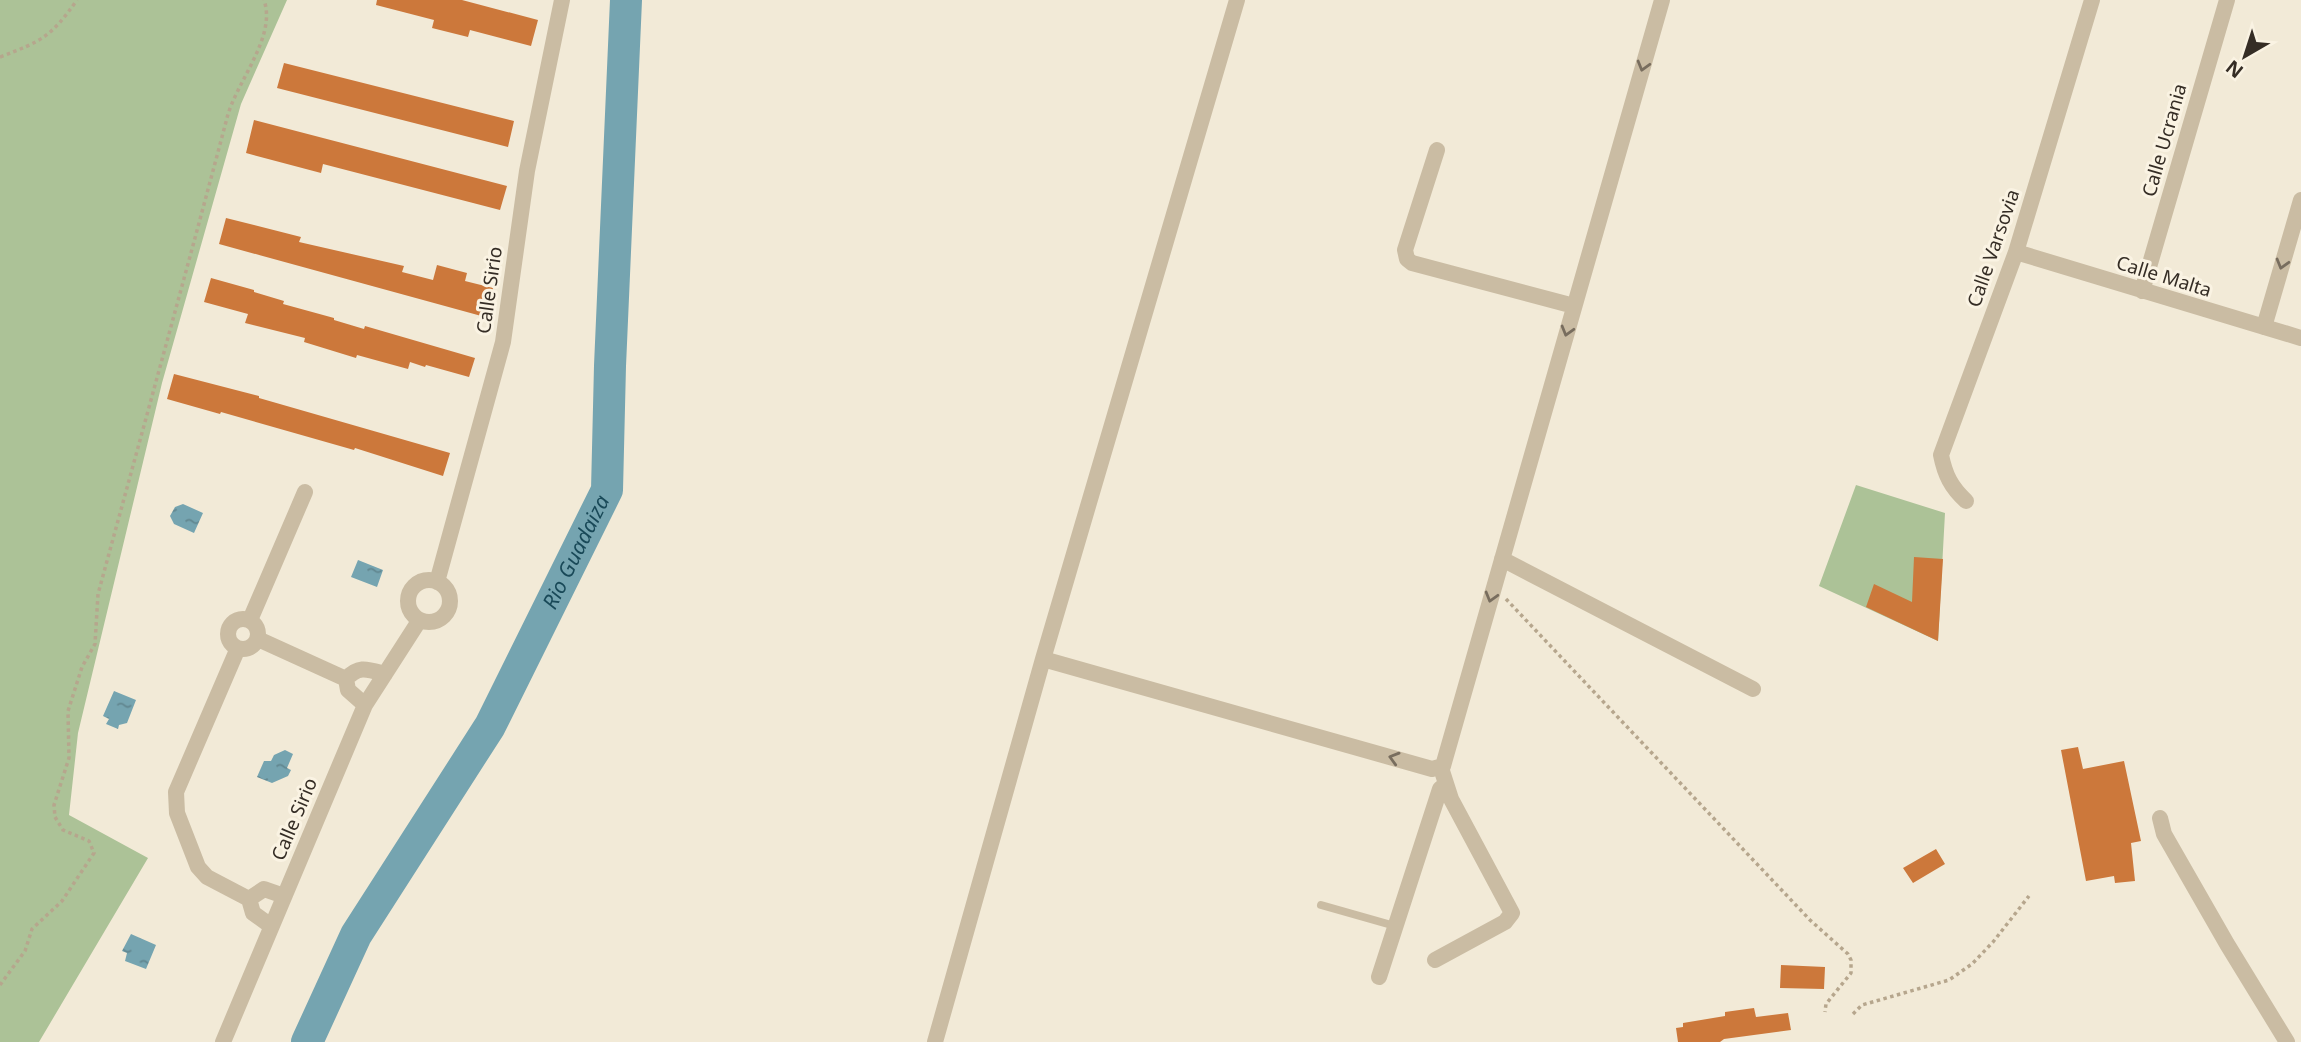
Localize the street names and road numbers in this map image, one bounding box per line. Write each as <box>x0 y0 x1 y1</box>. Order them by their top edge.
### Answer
street label: Calle Ucrania <box>2135 80 2193 200</box>
street label: Calle Varsovia <box>1961 186 2025 310</box>
street label: Calle Sirio <box>470 245 508 335</box>
street label: Calle Malta <box>2113 249 2215 303</box>
street label: Calle Sirio <box>265 774 323 864</box>

